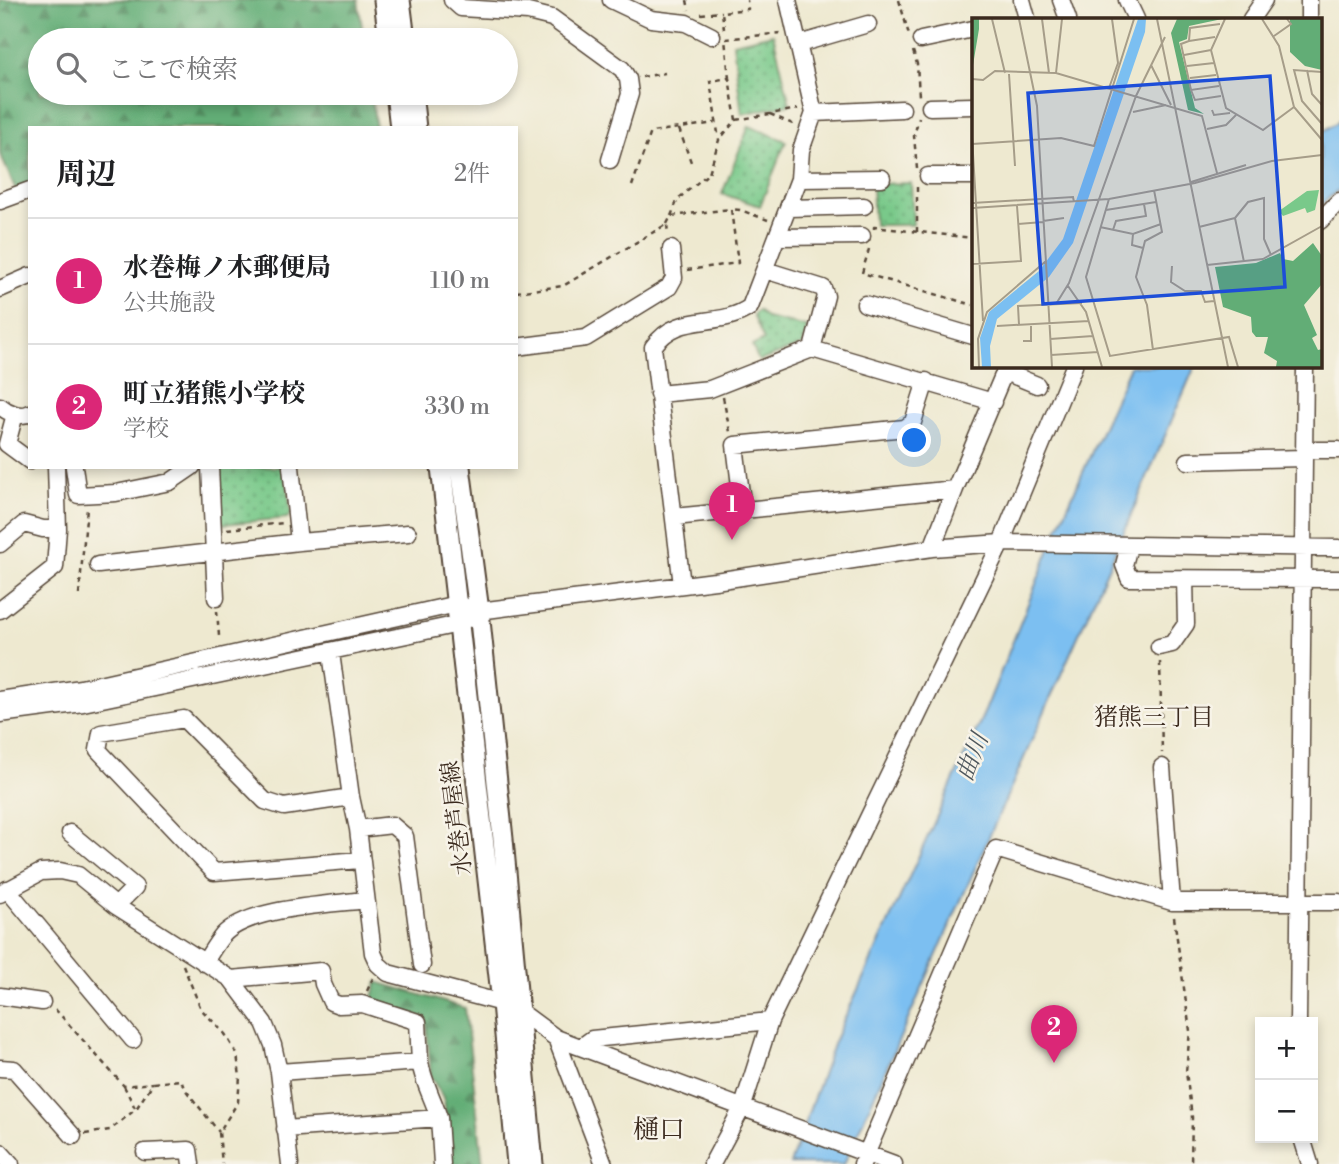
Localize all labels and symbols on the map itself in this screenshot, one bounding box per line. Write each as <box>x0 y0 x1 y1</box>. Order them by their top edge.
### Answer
inset map <box>972 18 1322 368</box>
your location <box>897 423 931 457</box>
pin: 1 <box>709 482 755 540</box>
district label: 猪熊三丁目 <box>1094 703 1214 733</box>
water label: 曲川 <box>950 727 997 785</box>
street label: 水巻芦屋線 <box>436 759 478 877</box>
pin: 2 <box>1031 1005 1077 1063</box>
district label: 樋口 <box>633 1114 685 1146</box>

